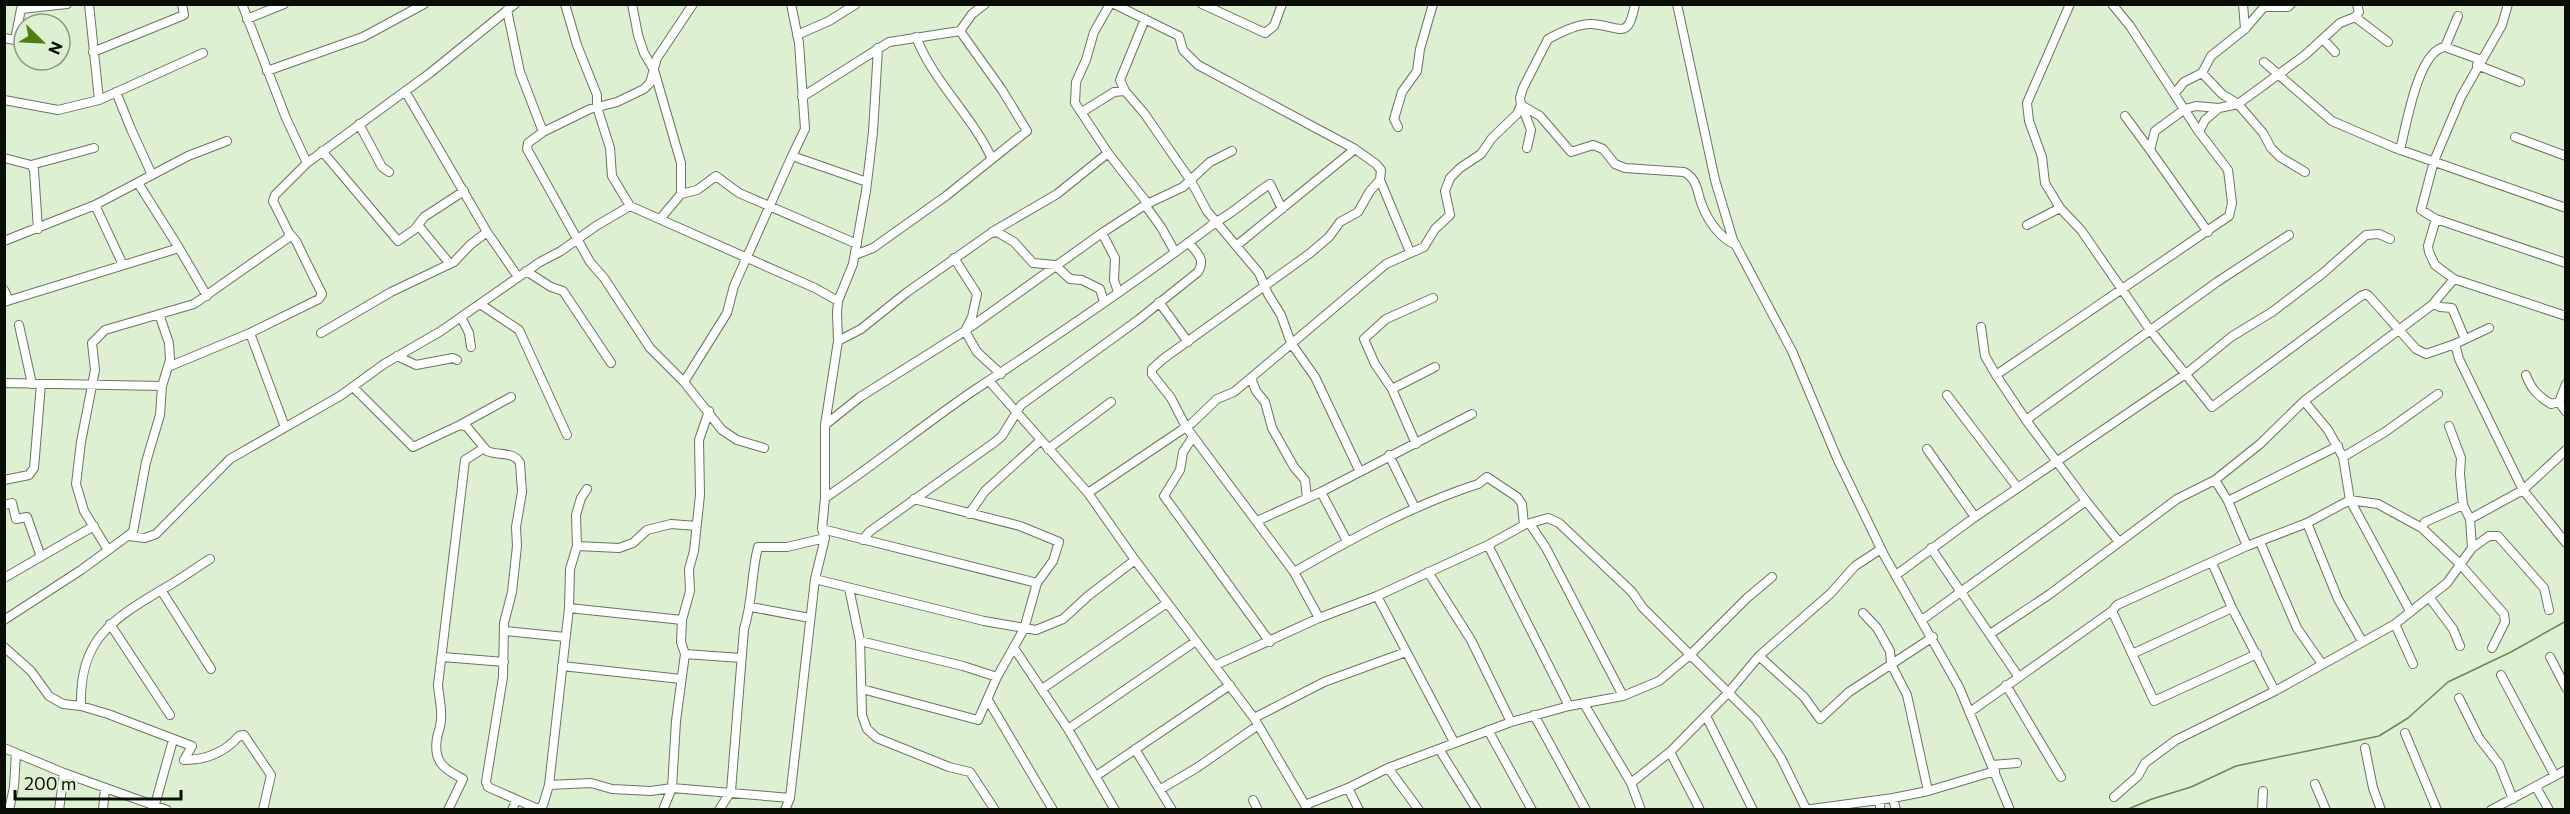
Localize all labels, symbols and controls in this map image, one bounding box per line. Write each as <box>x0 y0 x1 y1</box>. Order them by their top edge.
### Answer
north arrow <box>12 12 72 72</box>
text: N <box>45 39 67 58</box>
scale bar <box>15 763 182 801</box>
text: 200 m <box>24 772 77 794</box>

